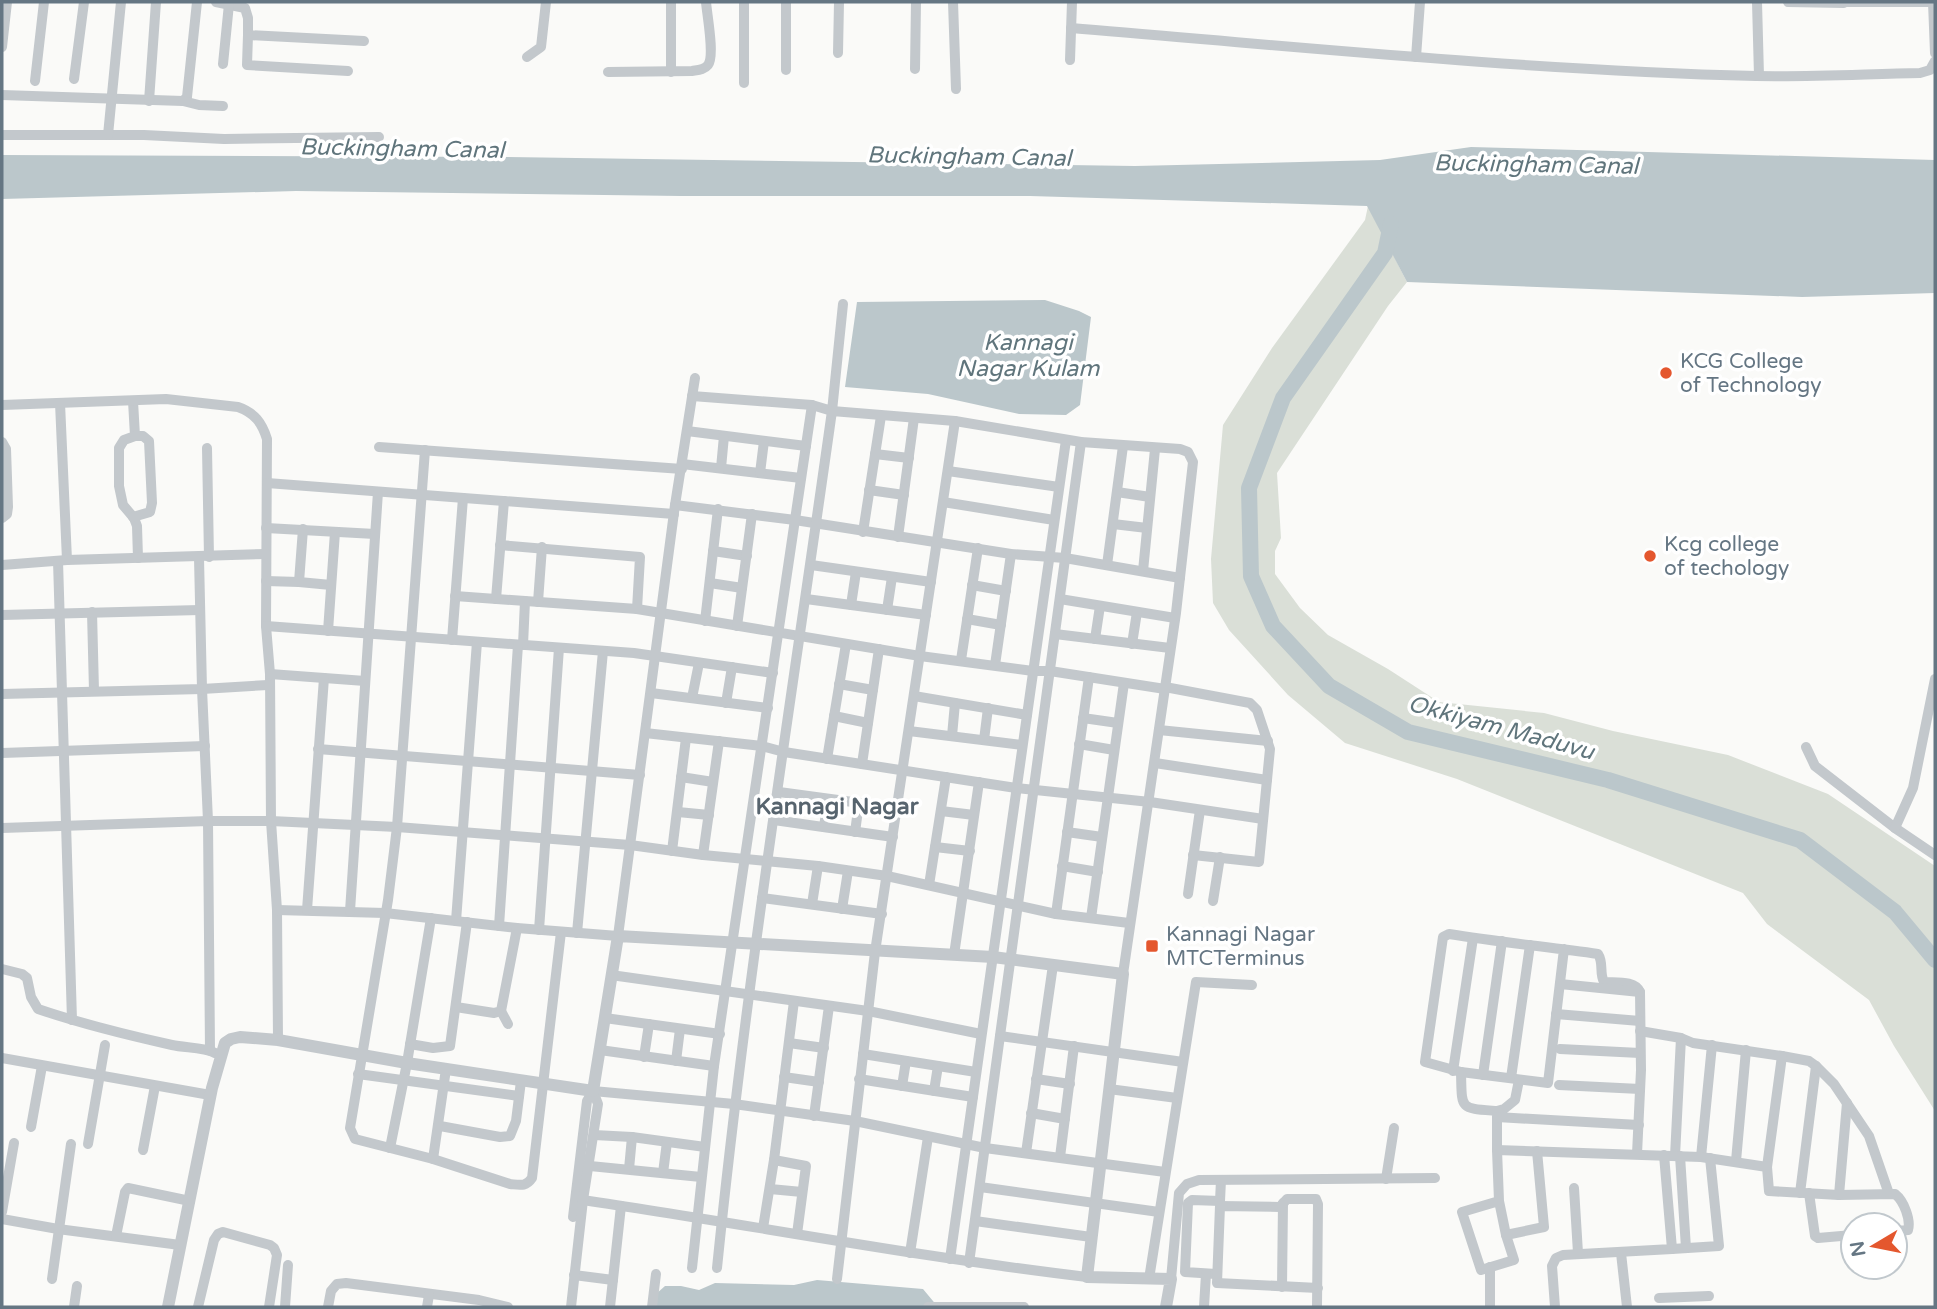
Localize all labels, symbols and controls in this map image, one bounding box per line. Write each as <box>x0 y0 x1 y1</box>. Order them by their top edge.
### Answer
water label: Buckingham Canal <box>300 133 507 165</box>
water label: Buckingham Canal <box>867 141 1074 173</box>
water label: Buckingham Canal <box>1434 149 1641 181</box>
water label: Kannagi Nagar Kulam <box>957 329 1100 383</box>
place label: KCG College of Technology <box>1680 349 1822 398</box>
marker: KCG College of Technology <box>1658 365 1674 381</box>
place label: Kcg college of techology <box>1664 532 1789 581</box>
marker: Kcg college of techology <box>1642 548 1658 564</box>
water label: Okkiyam Maduvu <box>1405 690 1598 767</box>
district label: Kannagi Nagar <box>755 793 920 821</box>
place label: Kannagi Nagar MTCTerminus <box>1166 922 1315 971</box>
marker: Kannagi Nagar MTCTerminus <box>1144 938 1160 954</box>
north arrow <box>1839 1211 1909 1281</box>
text: N <box>1846 1239 1870 1258</box>

